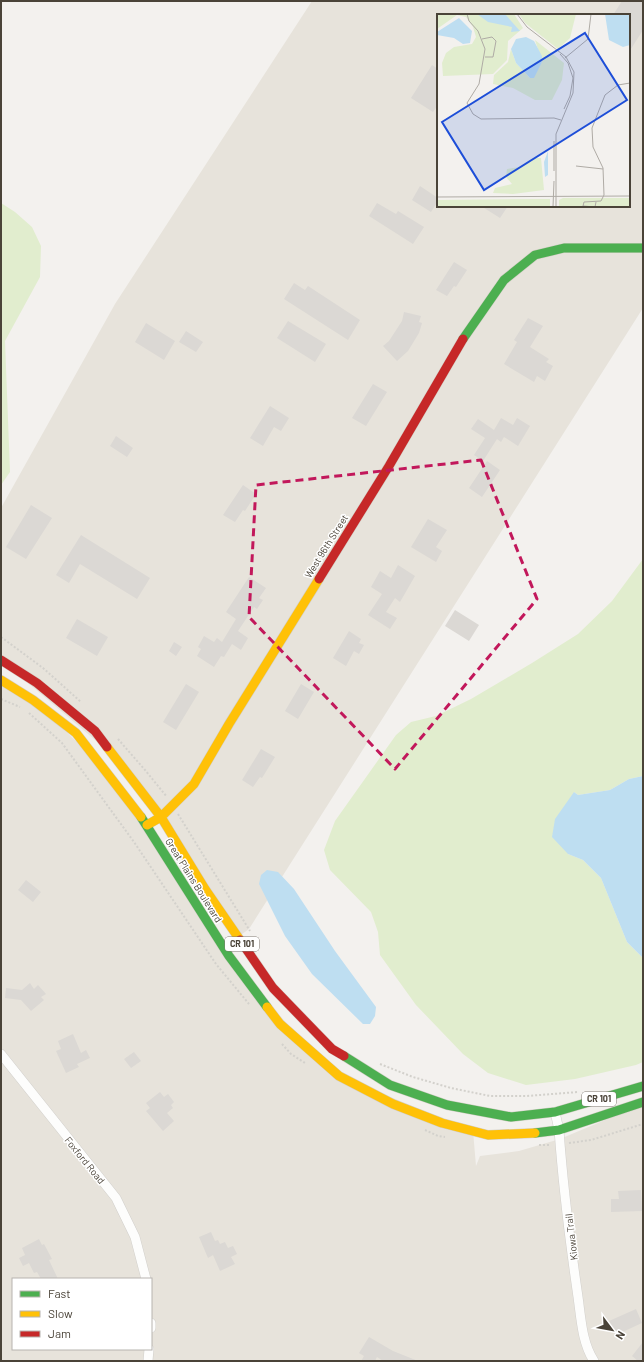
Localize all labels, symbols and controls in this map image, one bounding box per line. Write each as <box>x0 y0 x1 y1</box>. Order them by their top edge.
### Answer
inset map <box>437 14 630 207</box>
street label: West 96th Street <box>302 512 351 580</box>
street label: Great Plains Boulevard <box>163 836 225 924</box>
road number: CR 101 <box>225 937 259 951</box>
road number: CR 101 <box>582 1092 616 1106</box>
street label: Foxford Road <box>62 1134 108 1186</box>
street label: Kiowa Trail <box>562 1213 580 1261</box>
legend <box>12 1278 152 1350</box>
text: Fast <box>48 1286 71 1300</box>
text: Slow <box>48 1306 73 1320</box>
north arrow <box>592 1310 632 1350</box>
text: Jam <box>48 1326 71 1340</box>
text: N <box>613 1329 628 1342</box>

